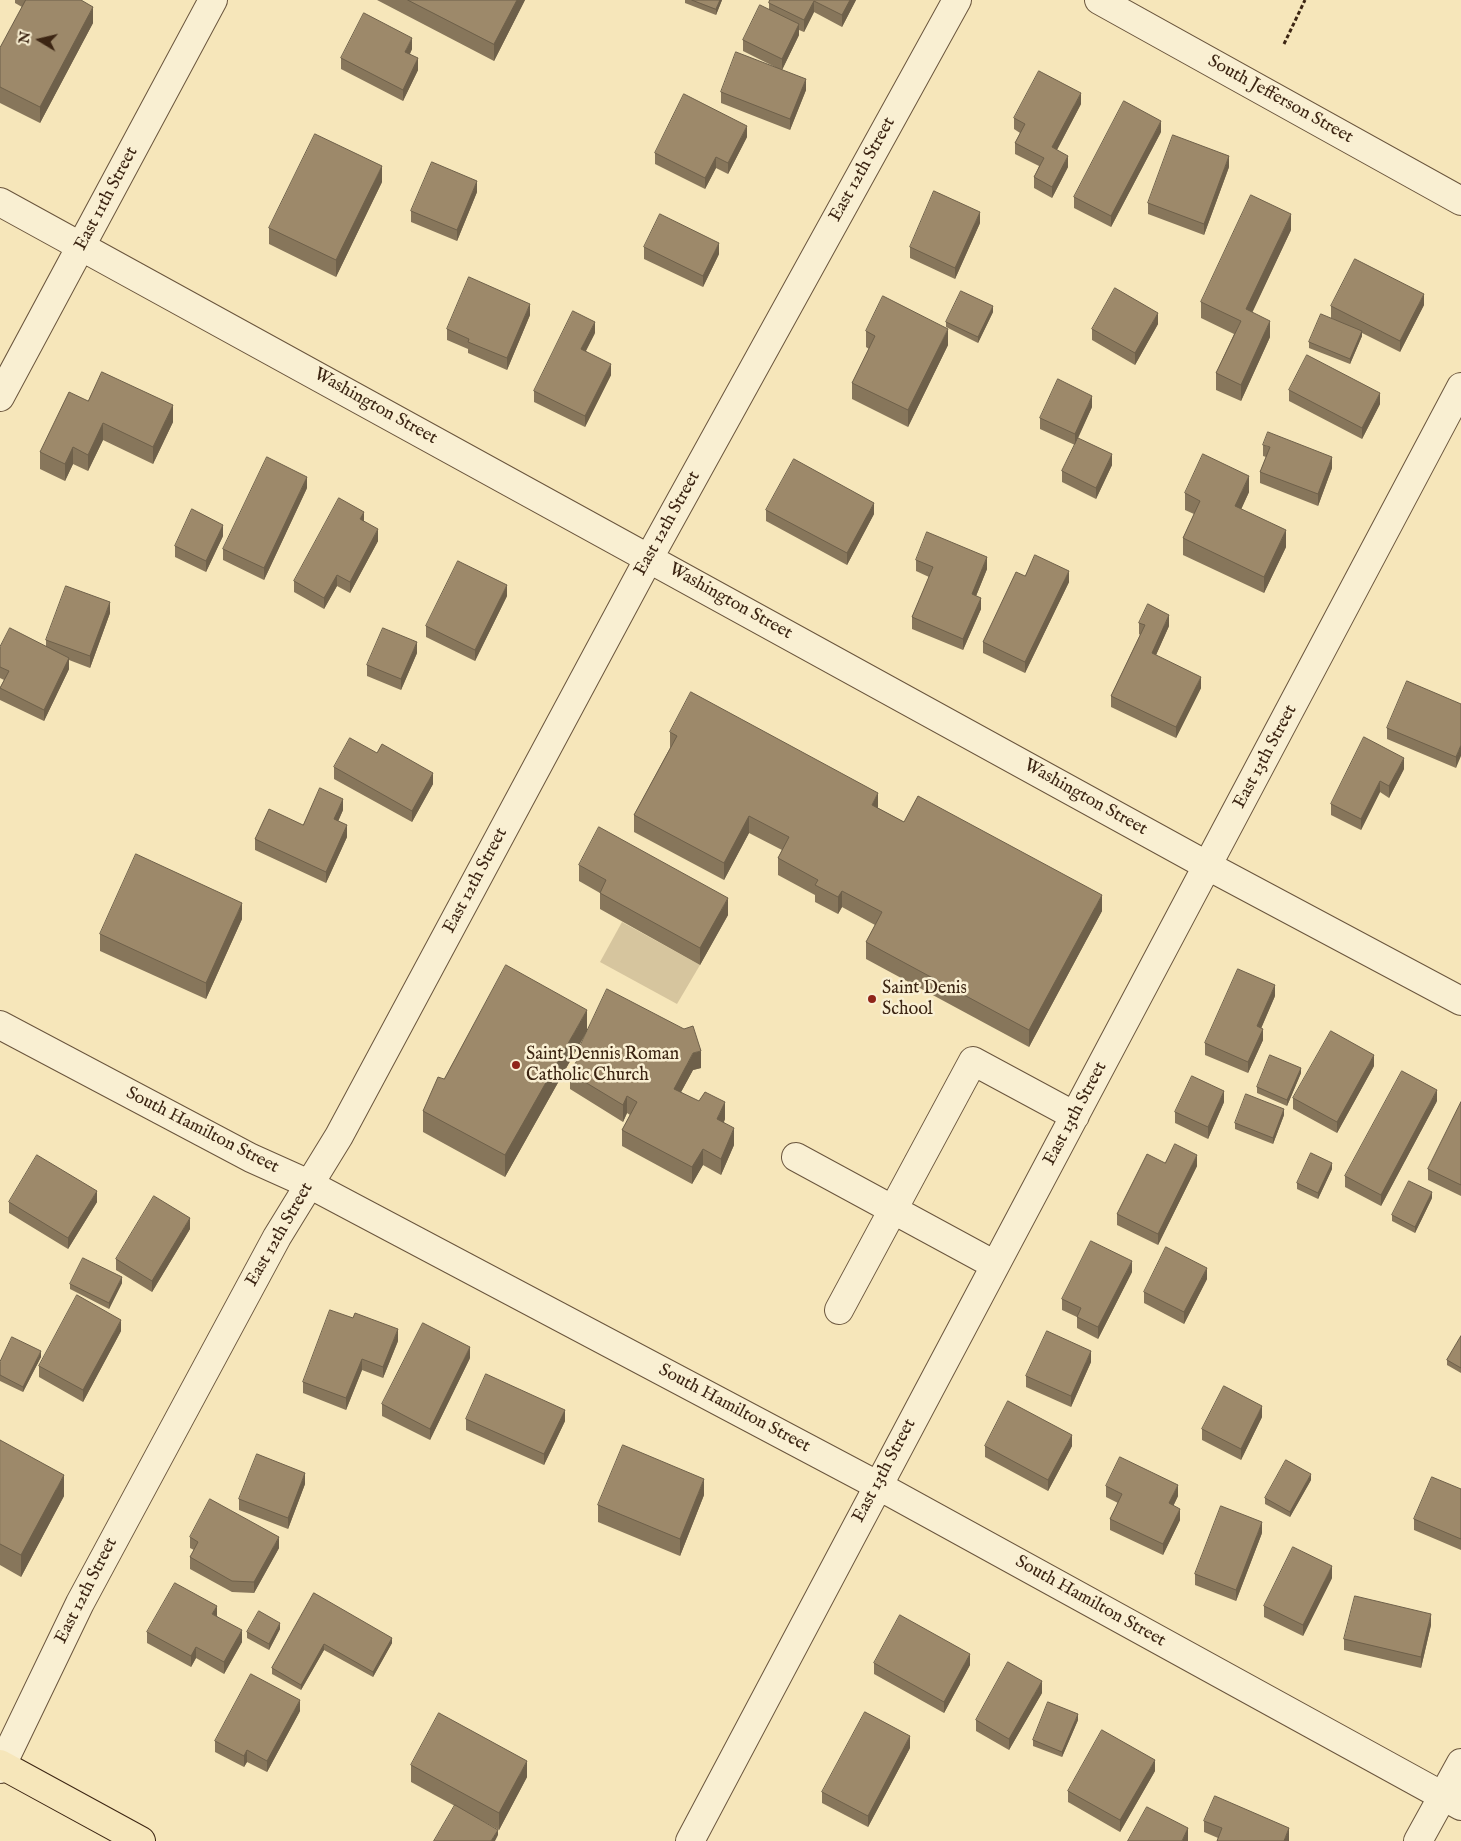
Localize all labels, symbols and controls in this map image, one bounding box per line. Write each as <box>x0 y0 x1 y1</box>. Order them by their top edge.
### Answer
north arrow <box>15 15 65 65</box>
text: N <box>15 30 35 45</box>
street label: South Jefferson Street <box>1204 51 1356 149</box>
street label: East 12th Street <box>825 114 901 226</box>
street label: East 11th Street <box>71 143 143 255</box>
street label: Washington Street <box>309 364 441 450</box>
street label: East 12th Street <box>630 468 706 580</box>
street label: Washington Street <box>664 559 796 645</box>
street label: East 13th Street <box>1230 701 1302 813</box>
street label: Washington Street <box>1019 755 1151 841</box>
street label: East 12th Street <box>439 825 513 937</box>
place label: Saint Denis School <box>882 978 967 1021</box>
marker: Saint Denis School <box>866 993 878 1005</box>
place label: Saint Dennis Roman Catholic Church <box>526 1044 679 1086</box>
street label: East 13th Street <box>1040 1058 1112 1170</box>
marker: Saint Dennis Roman Catholic Church <box>510 1059 522 1071</box>
street label: South Hamilton Street <box>122 1083 282 1179</box>
street label: East 12th Street <box>242 1179 318 1291</box>
street label: South Hamilton Street <box>654 1360 814 1458</box>
street label: East 13th Street <box>849 1415 921 1527</box>
street label: East 12th Street <box>51 1534 123 1648</box>
street label: South Hamilton Street <box>1011 1552 1169 1652</box>

